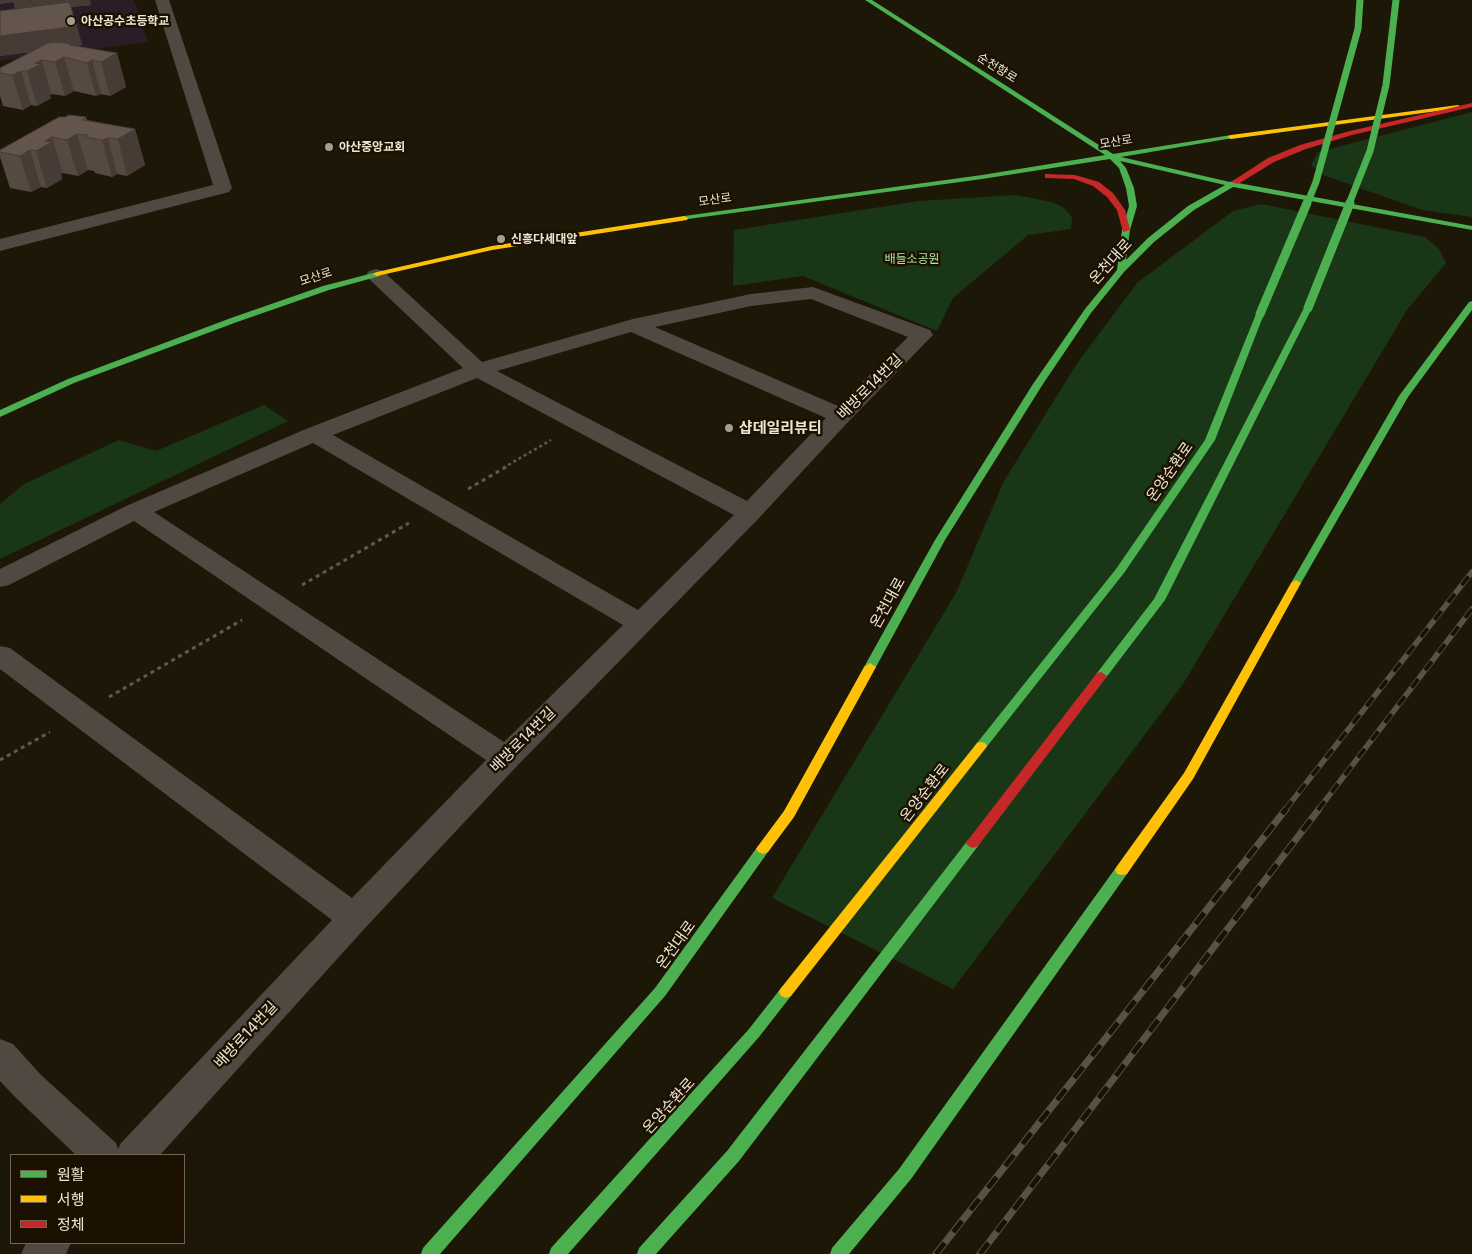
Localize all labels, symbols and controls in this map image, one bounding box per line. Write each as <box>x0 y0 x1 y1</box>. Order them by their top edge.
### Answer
place label: 아산공수초등학교 <box>81 14 169 28</box>
marker: 아산공수초등학교 <box>65 15 77 27</box>
street label: 순천향로 <box>974 50 1020 86</box>
street label: 모산로 <box>1099 132 1133 152</box>
place label: 아산중앙교회 <box>339 140 405 154</box>
marker: 아산중앙교회 <box>323 141 335 153</box>
street label: 모산로 <box>698 191 732 209</box>
place label: 신흥다세대앞 <box>511 232 577 246</box>
marker: 신흥다세대앞 <box>495 233 507 245</box>
street label: 온천대로 <box>1086 235 1136 289</box>
park label: 배들소공원 <box>884 252 940 266</box>
street label: 모산로 <box>298 265 334 289</box>
street label: 배방로14번길 <box>834 351 906 423</box>
place label: 샵데일리뷰티 <box>739 419 822 437</box>
marker: 샵데일리뷰티 <box>723 422 735 434</box>
street label: 온양순환로 <box>1143 439 1197 505</box>
street label: 온천대로 <box>867 574 909 632</box>
street label: 배방로14번길 <box>487 704 559 776</box>
street label: 온양순환로 <box>897 760 953 826</box>
street label: 온천대로 <box>652 917 700 973</box>
street label: 배방로14번길 <box>211 998 281 1072</box>
street label: 온양순환로 <box>639 1074 699 1138</box>
legend <box>10 1154 185 1244</box>
text: 원활 <box>57 1165 85 1184</box>
text: 서행 <box>57 1190 85 1209</box>
text: 정체 <box>57 1215 85 1234</box>

